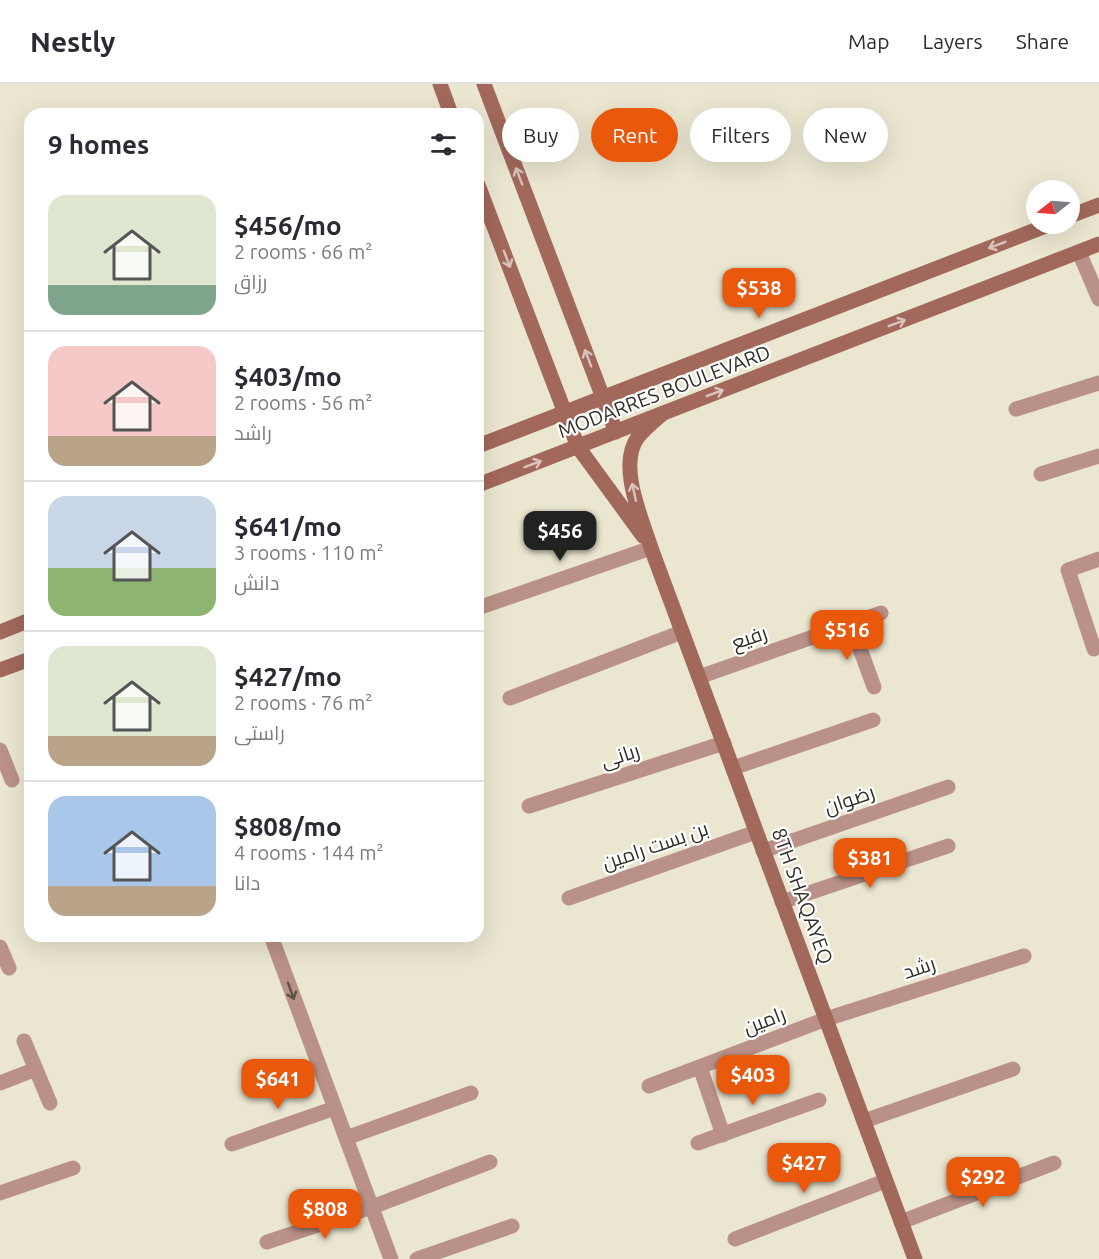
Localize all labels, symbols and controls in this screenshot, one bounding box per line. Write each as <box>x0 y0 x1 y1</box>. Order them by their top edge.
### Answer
text: Nestly <box>30 26 115 57</box>
text: Map <box>848 29 889 53</box>
text: Layers <box>922 29 983 53</box>
text: Share <box>1016 29 1069 53</box>
chip: Buy <box>502 108 579 162</box>
chip: Rent <box>591 108 678 162</box>
chip: Filters <box>690 108 791 162</box>
chip: New <box>803 108 888 162</box>
icon: filters <box>427 128 460 161</box>
text: 9 homes <box>48 130 149 159</box>
one-way arrow <box>513 167 524 185</box>
north arrow <box>1026 180 1080 234</box>
map controls <box>1026 180 1080 234</box>
text: $456/mo <box>234 211 342 240</box>
icon: home <box>96 219 168 291</box>
text: 2 rooms · 66 m² <box>234 240 372 263</box>
one-way arrow <box>988 240 1007 251</box>
one-way arrow <box>502 249 513 268</box>
pin: $538 <box>723 268 795 319</box>
text: رزاق <box>234 270 267 293</box>
text: $538 <box>736 276 782 299</box>
one-way arrow <box>887 316 905 327</box>
street label: MODARRES BOULEVARD <box>555 340 773 442</box>
one-way arrow <box>582 349 593 368</box>
text: $403/mo <box>234 362 342 391</box>
icon: home <box>96 370 168 442</box>
one-way arrow <box>705 387 724 398</box>
text: 2 rooms · 56 m² <box>234 391 372 414</box>
text: راشد <box>234 421 272 444</box>
one-way arrow <box>523 458 542 469</box>
one-way arrow <box>628 483 639 503</box>
pin: $456 <box>524 511 596 562</box>
text: $641/mo <box>234 512 342 541</box>
text: $456 <box>537 519 583 542</box>
icon: home <box>96 520 168 592</box>
text: 3 rooms · 110 m² <box>234 541 384 564</box>
text: دانش <box>234 571 279 594</box>
pin: $516 <box>811 610 883 661</box>
text: $516 <box>824 618 870 641</box>
street label: رفیع <box>728 620 771 657</box>
text: $427/mo <box>234 662 342 691</box>
icon: home <box>96 670 168 742</box>
text: 2 rooms · 76 m² <box>234 691 372 714</box>
text: راستی <box>234 721 285 744</box>
street label: ربانی <box>598 738 643 774</box>
street label: رضوان <box>821 780 878 820</box>
text: $808/mo <box>234 812 342 841</box>
street label: بن بست رامین <box>599 816 712 876</box>
icon: home <box>96 820 168 892</box>
street label: 8TH SHAQAYEQ <box>768 825 838 967</box>
pin: $381 <box>834 838 906 889</box>
text: 4 rooms · 144 m² <box>234 841 384 864</box>
text: $381 <box>847 846 893 869</box>
text: دانا <box>234 871 260 894</box>
street label: رشد <box>900 951 938 984</box>
one-way arrow <box>286 981 297 1000</box>
street label: رامین <box>740 1001 789 1040</box>
pin: $403 <box>717 1055 789 1106</box>
pin: $641 <box>242 1059 314 1110</box>
text: $403 <box>730 1063 776 1086</box>
text: $641 <box>255 1067 301 1090</box>
pin: $427 <box>768 1143 840 1194</box>
text: $427 <box>781 1151 827 1174</box>
pin: $292 <box>947 1157 1019 1208</box>
text: $292 <box>960 1165 1006 1188</box>
pin: $808 <box>289 1189 361 1240</box>
text: $808 <box>302 1197 348 1220</box>

